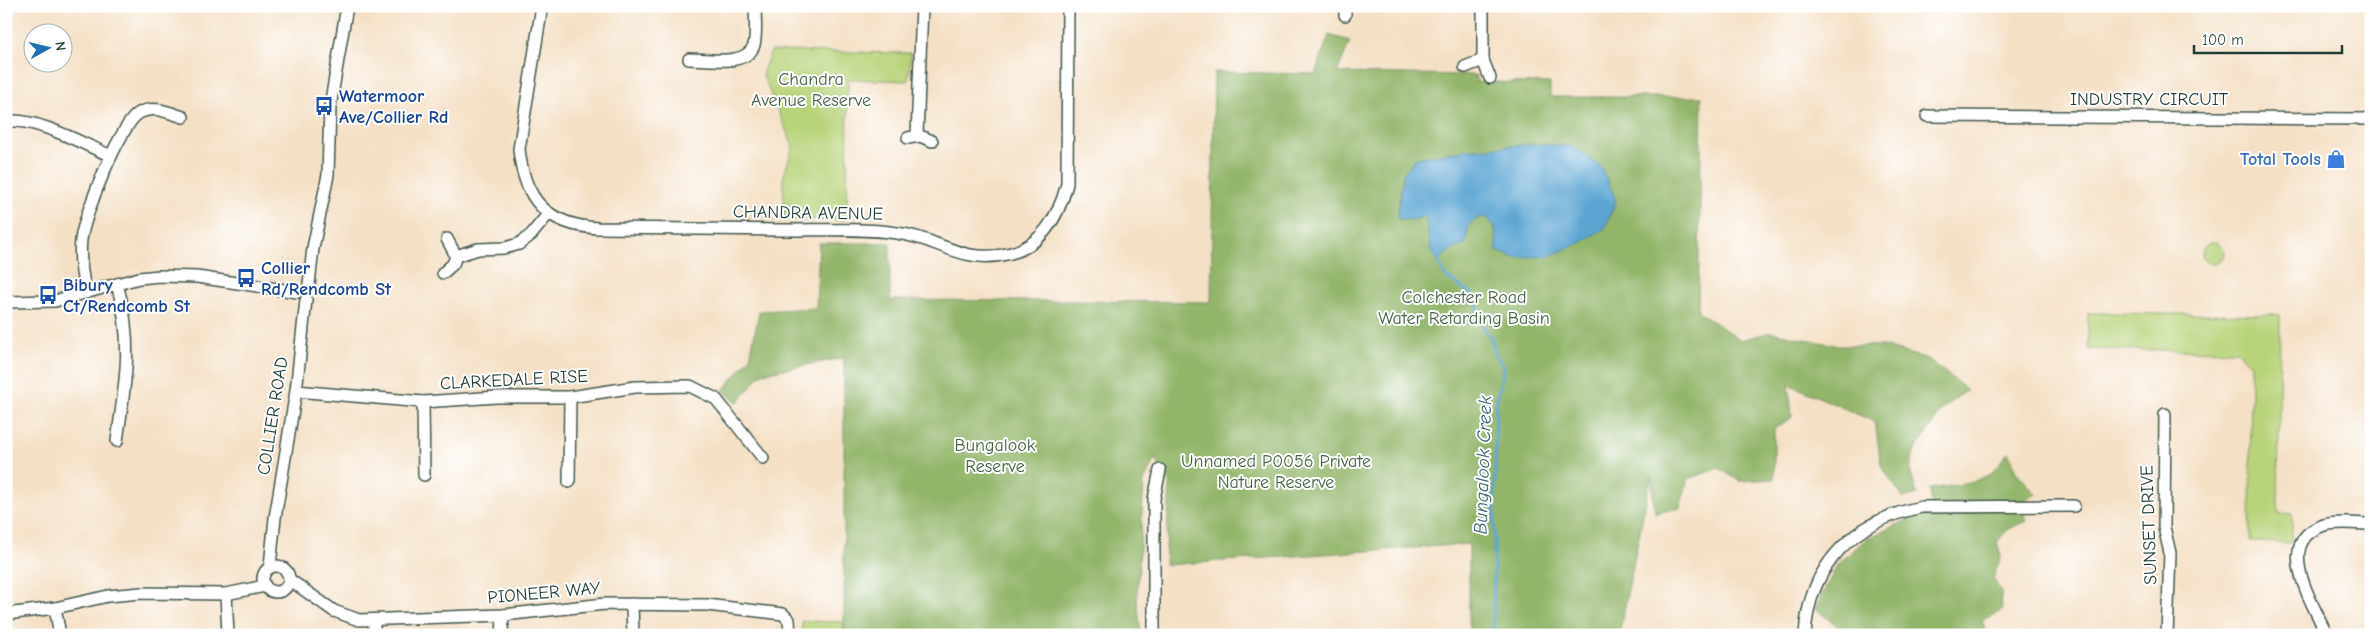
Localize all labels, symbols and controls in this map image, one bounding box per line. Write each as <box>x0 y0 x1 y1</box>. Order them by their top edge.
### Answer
north arrow <box>22 22 72 72</box>
scale bar <box>2194 22 2342 54</box>
text: 100 m <box>2202 31 2244 49</box>
text: N <box>51 41 69 52</box>
park label: Chandra Avenue Reserve <box>751 69 871 111</box>
place label: Watermoor Ave/Collier Rd <box>339 86 448 128</box>
street label: INDUSTRY CIRCUIT <box>2070 89 2229 110</box>
bus stop icon: Watermoor Ave/Collier Rd <box>313 95 335 117</box>
shop icon: Total Tools <box>2325 148 2347 170</box>
place label: Total Tools <box>2240 149 2321 170</box>
street label: CHANDRA AVENUE <box>733 201 883 225</box>
place label: Collier Rd/Rendcomb St <box>261 258 392 300</box>
bus stop icon: Collier Rd/Rendcomb St <box>235 267 257 289</box>
place label: Bibury Ct/Rendcomb St <box>63 275 191 317</box>
bus stop icon: Bibury Ct/Rendcomb St <box>37 284 59 306</box>
park label: Colchester Road Water Retarding Basin <box>1378 287 1550 329</box>
street label: COLLIER ROAD <box>253 355 293 477</box>
street label: CLARKEDALE RISE <box>439 366 589 394</box>
water label: Bungalook Creek <box>1470 394 1496 535</box>
park label: Bungalook Reserve <box>955 435 1036 477</box>
park label: Unnamed P0056 Private Nature Reserve <box>1181 451 1371 493</box>
street label: SUNSET DRIVE <box>2136 465 2162 585</box>
street label: PIONEER WAY <box>487 578 602 608</box>

